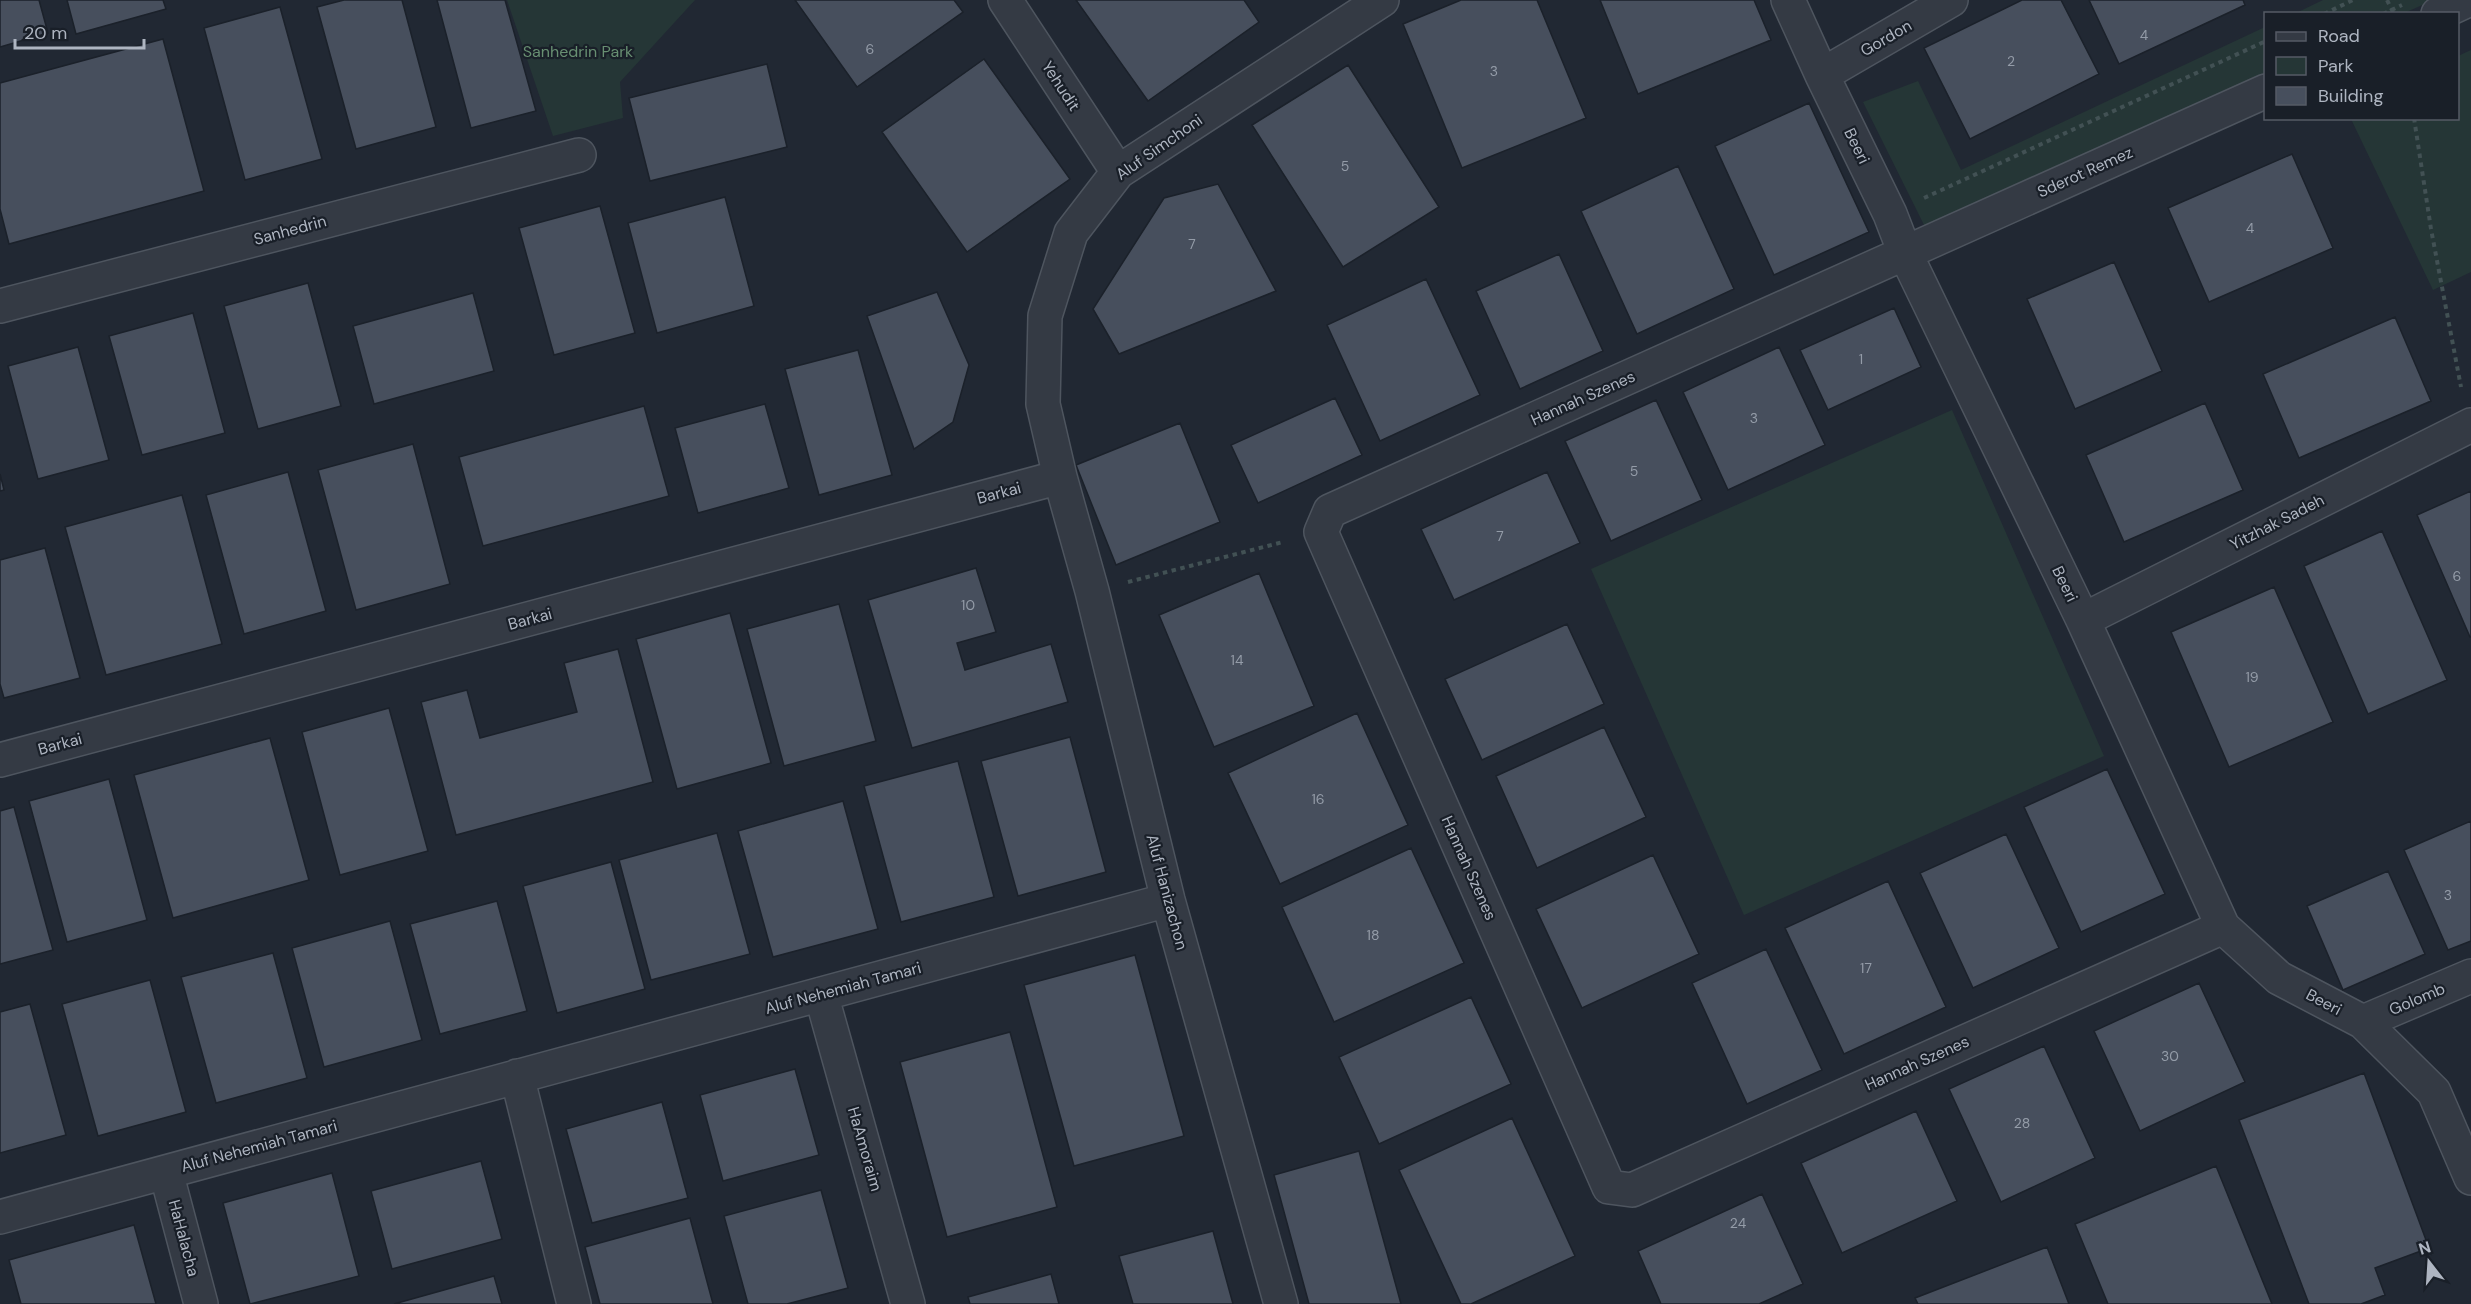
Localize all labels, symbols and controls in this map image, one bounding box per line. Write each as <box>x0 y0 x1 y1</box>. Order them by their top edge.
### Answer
scale bar <box>15 12 144 50</box>
legend <box>2264 12 2459 120</box>
street label: Gordon <box>1857 15 1915 61</box>
text: 20 m <box>24 21 67 45</box>
text: Road <box>2318 24 2360 48</box>
house number: 4 <box>2140 26 2149 44</box>
house number: 6 <box>866 40 874 58</box>
park label: Sanhedrin Park <box>523 41 633 62</box>
house number: 2 <box>2007 52 2015 70</box>
text: Park <box>2318 54 2354 78</box>
street label: Yehudit <box>1037 57 1085 115</box>
house number: 3 <box>1490 62 1498 80</box>
text: Building <box>2318 84 2383 108</box>
street label: Aluf Simchoni <box>1111 109 1207 185</box>
street label: Beeri <box>1839 125 1875 167</box>
street label: Sderot Remez <box>2034 142 2136 202</box>
house number: 5 <box>1341 157 1349 175</box>
street label: Sanhedrin <box>251 210 329 250</box>
house number: 4 <box>2246 219 2255 237</box>
house number: 7 <box>1188 235 1196 253</box>
house number: 1 <box>1859 350 1863 368</box>
street label: Hannah Szenes <box>1528 366 1638 430</box>
house number: 3 <box>1750 409 1758 427</box>
house number: 5 <box>1630 462 1638 480</box>
street label: Barkai <box>975 477 1023 509</box>
street label: Yitzhak Sadeh <box>2226 489 2328 555</box>
house number: 7 <box>1496 527 1504 545</box>
street label: Beeri <box>2047 563 2083 605</box>
house number: 6 <box>2453 567 2461 585</box>
house number: 10 <box>961 596 975 614</box>
street label: Barkai <box>506 603 554 635</box>
house number: 14 <box>1231 651 1244 669</box>
house number: 19 <box>2245 668 2259 686</box>
street label: Barkai <box>36 728 84 760</box>
house number: 16 <box>1311 790 1325 808</box>
street label: Hannah Szenes <box>1437 813 1501 923</box>
street label: Aluf Hanizachon <box>1141 832 1193 952</box>
house number: 3 <box>2444 886 2452 904</box>
house number: 18 <box>1367 926 1379 944</box>
street label: Aluf Nehemiah Tamari <box>763 957 923 1019</box>
house number: 17 <box>1860 959 1872 977</box>
street label: Golomb <box>2386 978 2448 1020</box>
street label: Beeri <box>2302 984 2346 1020</box>
street label: Hannah Szenes <box>1862 1031 1972 1095</box>
house number: 30 <box>2161 1047 2179 1065</box>
street label: HaAmoraim <box>843 1104 887 1194</box>
house number: 28 <box>2014 1114 2030 1132</box>
street label: Aluf Nehemiah Tamari <box>179 1115 339 1177</box>
street label: HaHalacha <box>164 1197 204 1279</box>
house number: 24 <box>1730 1214 1747 1232</box>
north arrow <box>2399 1232 2459 1292</box>
text: N <box>2416 1236 2433 1260</box>

